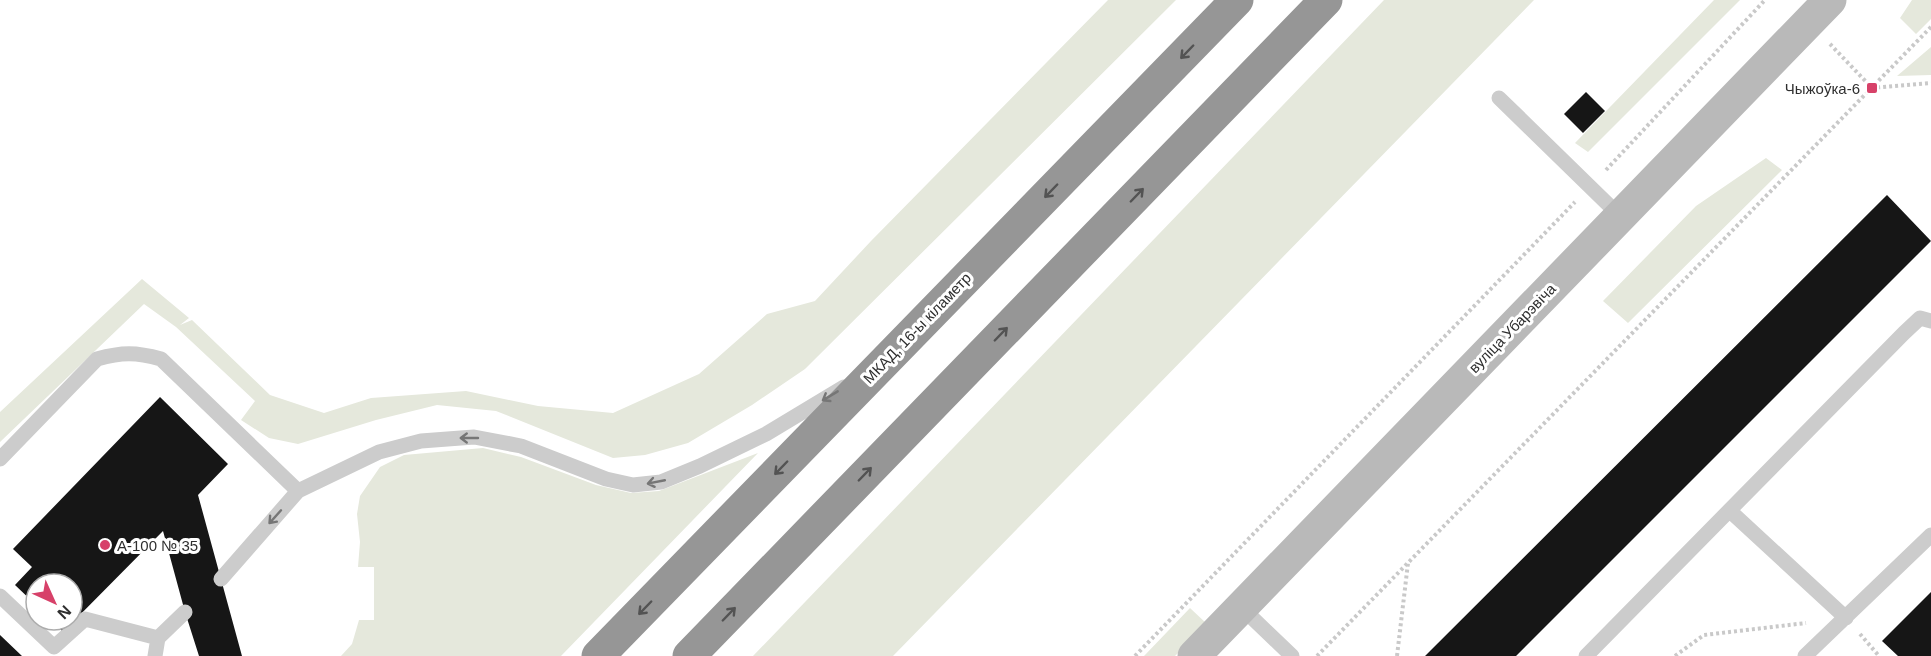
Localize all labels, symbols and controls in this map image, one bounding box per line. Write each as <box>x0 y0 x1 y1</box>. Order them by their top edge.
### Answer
one-way arrow <box>1180 44 1194 59</box>
place label: Чыжоўка-6 <box>1785 80 1860 97</box>
marker: Чыжоўка-6 <box>1865 81 1879 95</box>
one-way arrow <box>1043 184 1058 199</box>
one-way arrow <box>1130 187 1144 202</box>
street label: МКАД, 16-ы кіламетр <box>860 269 974 387</box>
street label: вуліца Убарэвіча <box>1465 279 1559 376</box>
one-way arrow <box>994 327 1008 342</box>
one-way arrow <box>822 390 839 402</box>
one-way arrow <box>460 432 479 444</box>
one-way arrow <box>774 460 788 475</box>
one-way arrow <box>858 467 873 482</box>
one-way arrow <box>647 477 666 488</box>
one-way arrow <box>268 509 282 524</box>
place label: А-100 № 35 <box>117 537 198 554</box>
marker: А-100 № 35 <box>98 538 112 552</box>
north arrow <box>24 572 84 632</box>
one-way arrow <box>638 600 652 615</box>
text: N <box>54 602 74 622</box>
one-way arrow <box>722 607 737 622</box>

